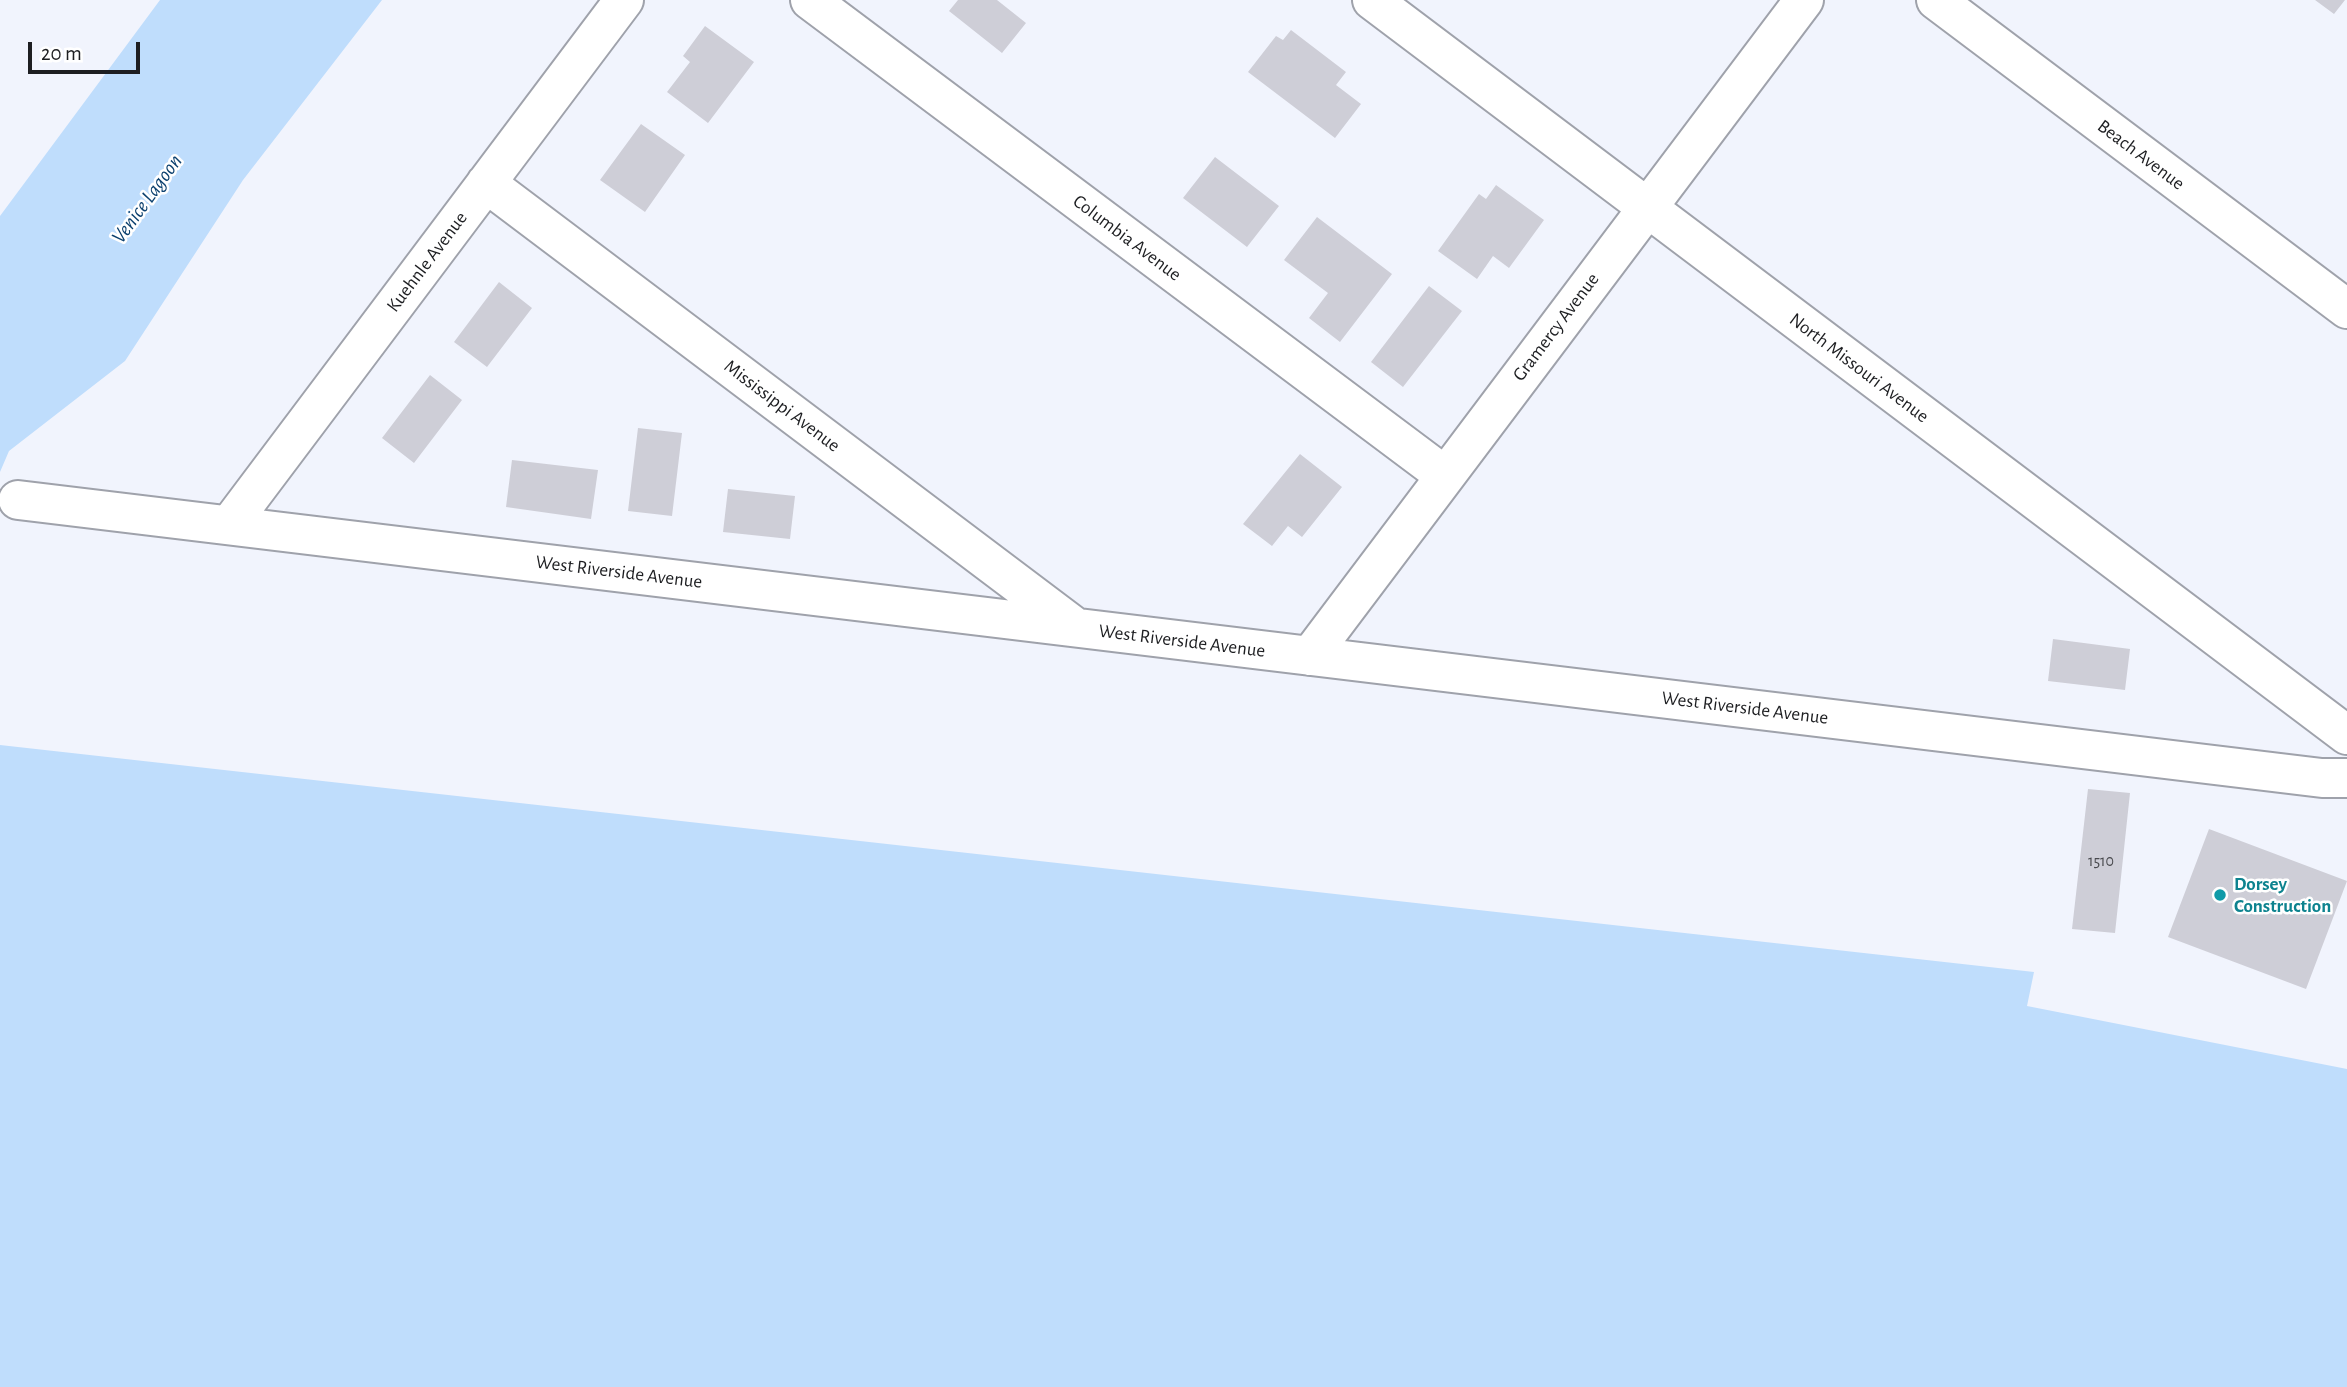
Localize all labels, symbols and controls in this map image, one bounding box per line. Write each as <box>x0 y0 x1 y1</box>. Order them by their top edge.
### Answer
scale bar <box>32 28 144 72</box>
text: 20 m <box>41 43 82 64</box>
street label: Beach Avenue <box>2093 115 2189 195</box>
water label: Venice Lagoon <box>106 149 188 249</box>
street label: Columbia Avenue <box>1068 190 1186 286</box>
street label: Kuehnle Avenue <box>382 207 472 317</box>
street label: Gramercy Avenue <box>1508 268 1604 386</box>
street label: North Missouri Avenue <box>1785 308 1933 428</box>
street label: Mississippi Avenue <box>719 355 845 457</box>
street label: West Riverside Avenue <box>534 550 704 594</box>
street label: West Riverside Avenue <box>1097 619 1267 663</box>
street label: West Riverside Avenue <box>1660 686 1830 730</box>
house number: 1510 <box>2088 851 2114 871</box>
place label: Dorsey Construction <box>2234 873 2331 917</box>
marker: Dorsey Construction <box>2212 887 2228 903</box>

